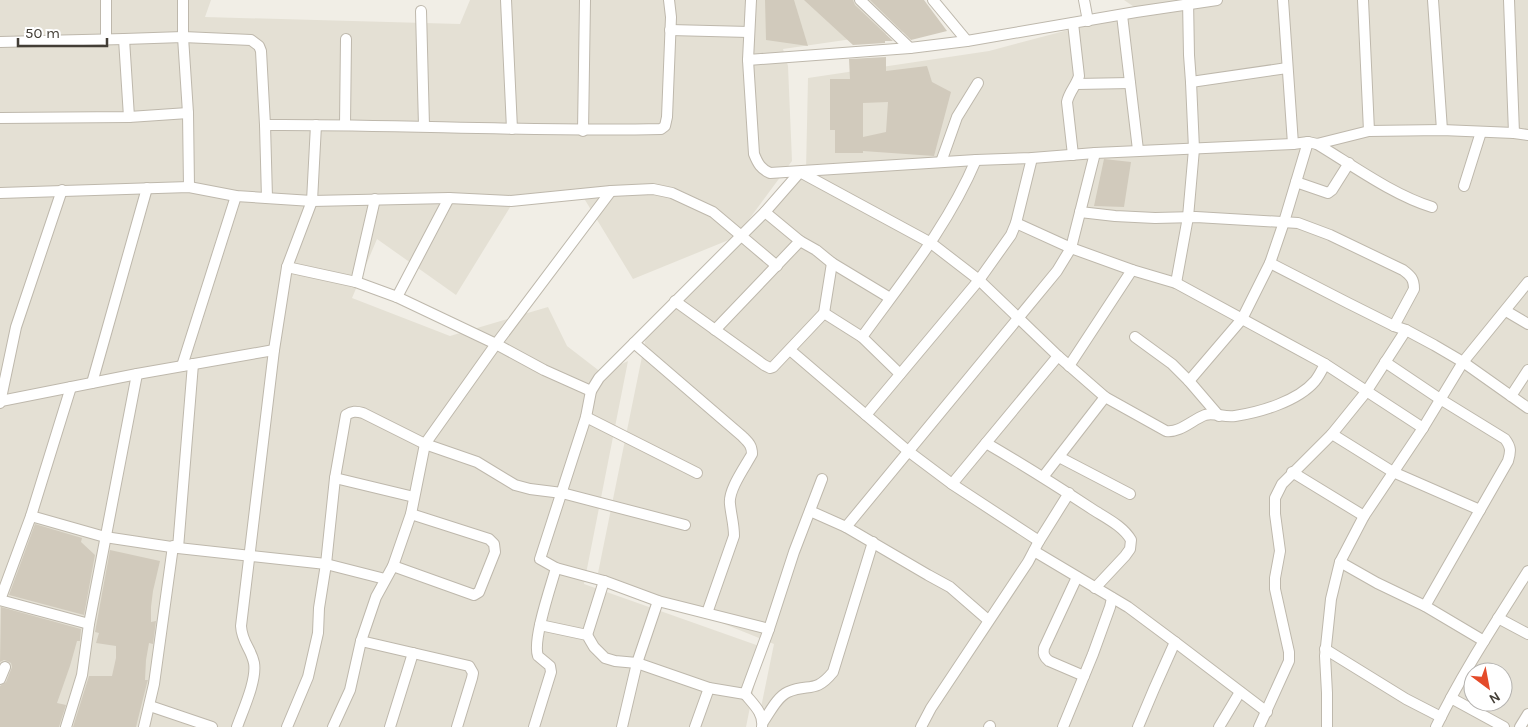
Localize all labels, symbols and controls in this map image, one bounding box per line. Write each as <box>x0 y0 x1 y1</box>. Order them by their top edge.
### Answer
scale bar <box>18 15 106 47</box>
text: 50 m <box>25 24 60 42</box>
north arrow <box>1463 662 1513 712</box>
text: N <box>1486 688 1503 707</box>

